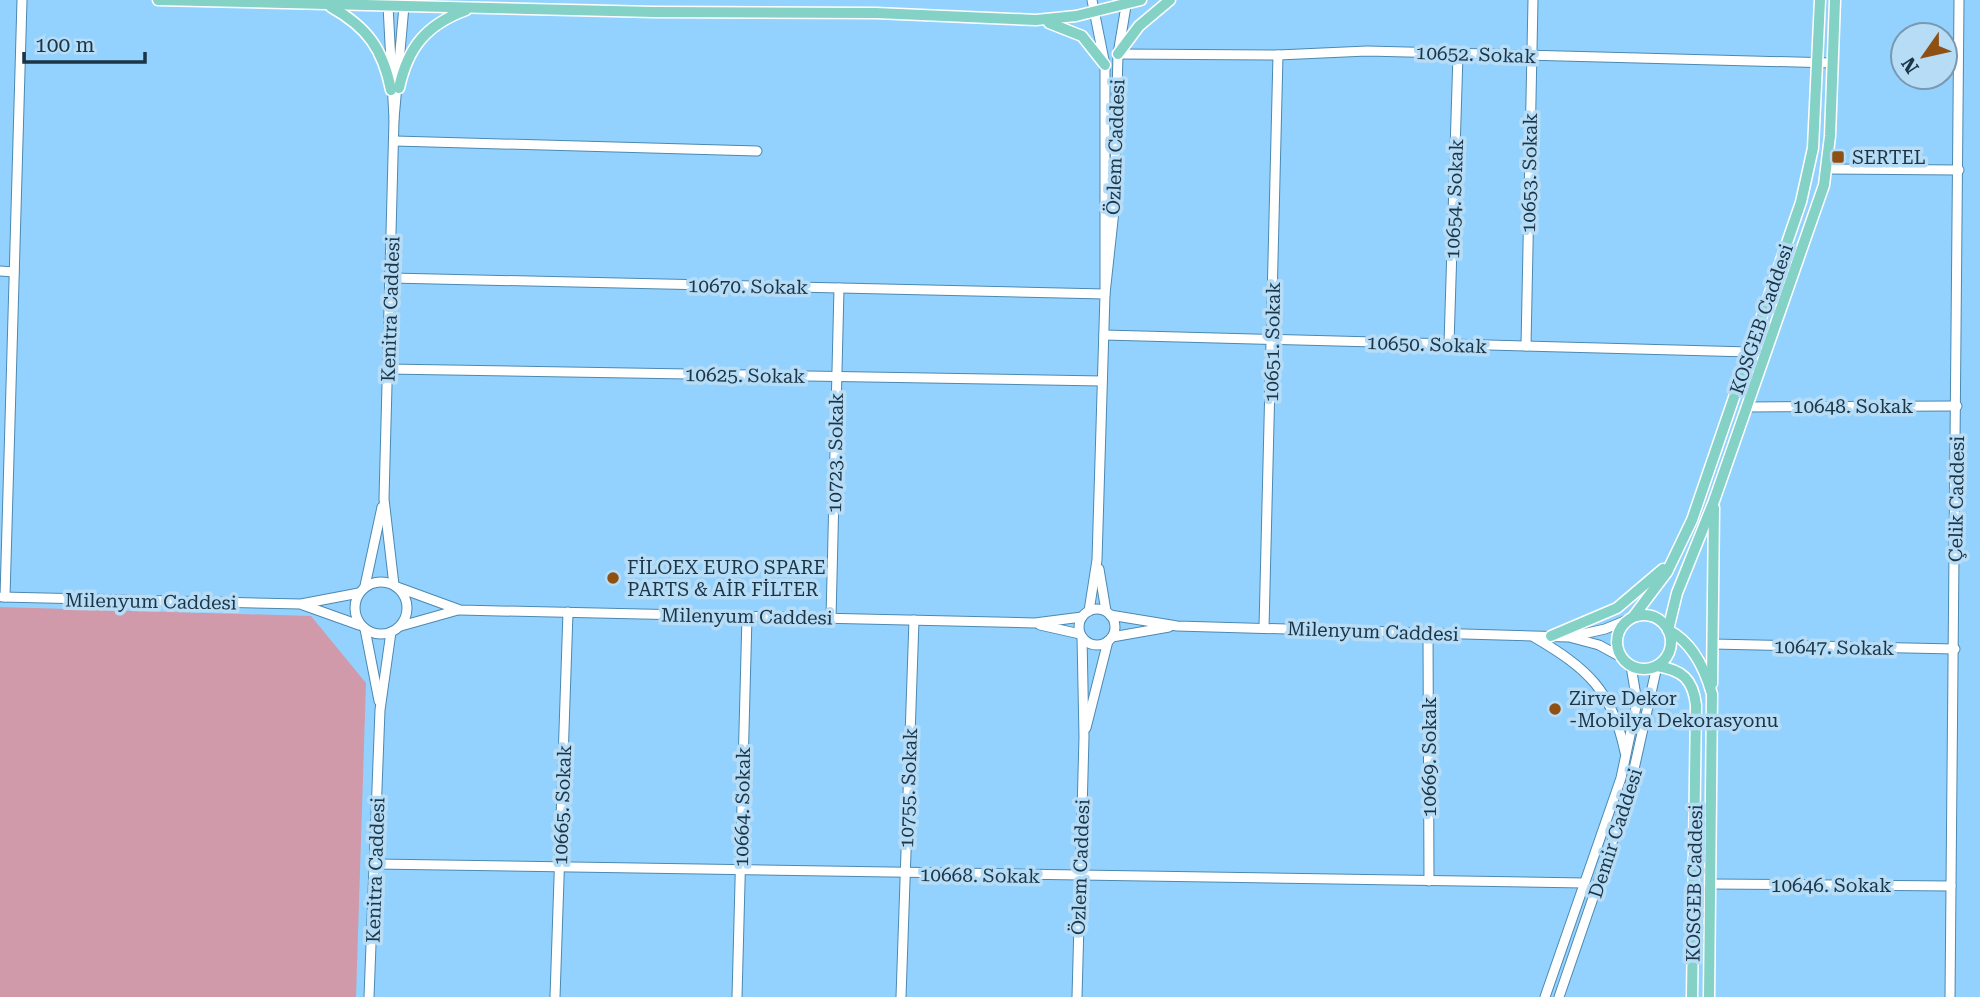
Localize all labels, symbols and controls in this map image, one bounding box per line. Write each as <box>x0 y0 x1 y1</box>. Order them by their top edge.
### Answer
scale bar <box>24 21 145 65</box>
north arrow <box>1889 21 1959 91</box>
text: 100 m <box>35 33 95 57</box>
street label: 10652. Sokak <box>1415 41 1537 68</box>
text: N <box>1896 52 1924 78</box>
street label: Özlem Caddesi <box>1102 79 1129 215</box>
street label: 10653. Sokak <box>1517 113 1542 233</box>
street label: 10654. Sokak <box>1441 138 1468 260</box>
place label: SERTEL <box>1852 146 1926 169</box>
marker: SERTEL <box>1830 149 1846 165</box>
street label: Kenitra Caddesi <box>376 236 405 382</box>
street label: KOSGEB Caddesi <box>1725 241 1798 397</box>
street label: 10670. Sokak <box>688 274 808 299</box>
street label: 10651. Sokak <box>1260 282 1285 402</box>
street label: 10650. Sokak <box>1366 331 1488 358</box>
street label: 10625. Sokak <box>685 363 805 388</box>
street label: 10723. Sokak <box>823 393 848 513</box>
street label: 10648. Sokak <box>1793 395 1913 418</box>
street label: Çelik Caddesi <box>1944 436 1969 562</box>
place label: FİLOEX EURO SPARE PARTS & AİR FİLTER <box>627 556 826 601</box>
marker: FİLOEX EURO SPARE PARTS & AİR FİLTER <box>605 570 621 586</box>
street label: Milenyum Caddesi <box>65 589 237 614</box>
street label: Milenyum Caddesi <box>661 604 833 629</box>
street label: Milenyum Caddesi <box>1287 617 1459 646</box>
street label: 10647. Sokak <box>1774 635 1894 660</box>
place label: Zirve Dekor -Mobilya Dekorasyonu <box>1569 687 1779 732</box>
street label: 10669. Sokak <box>1418 697 1441 817</box>
marker: Zirve Dekor -Mobilya Dekorasyonu <box>1547 701 1563 717</box>
street label: 10755. Sokak <box>895 727 922 849</box>
street label: 10665. Sokak <box>549 744 576 866</box>
street label: 10664. Sokak <box>730 747 755 867</box>
street label: Demir Caddesi <box>1584 765 1647 901</box>
street label: Kenitra Caddesi <box>361 797 390 943</box>
street label: Özlem Caddesi <box>1067 799 1094 935</box>
street label: KOSGEB Caddesi <box>1682 804 1707 962</box>
street label: 10668. Sokak <box>920 863 1040 888</box>
street label: 10646. Sokak <box>1771 874 1891 897</box>

